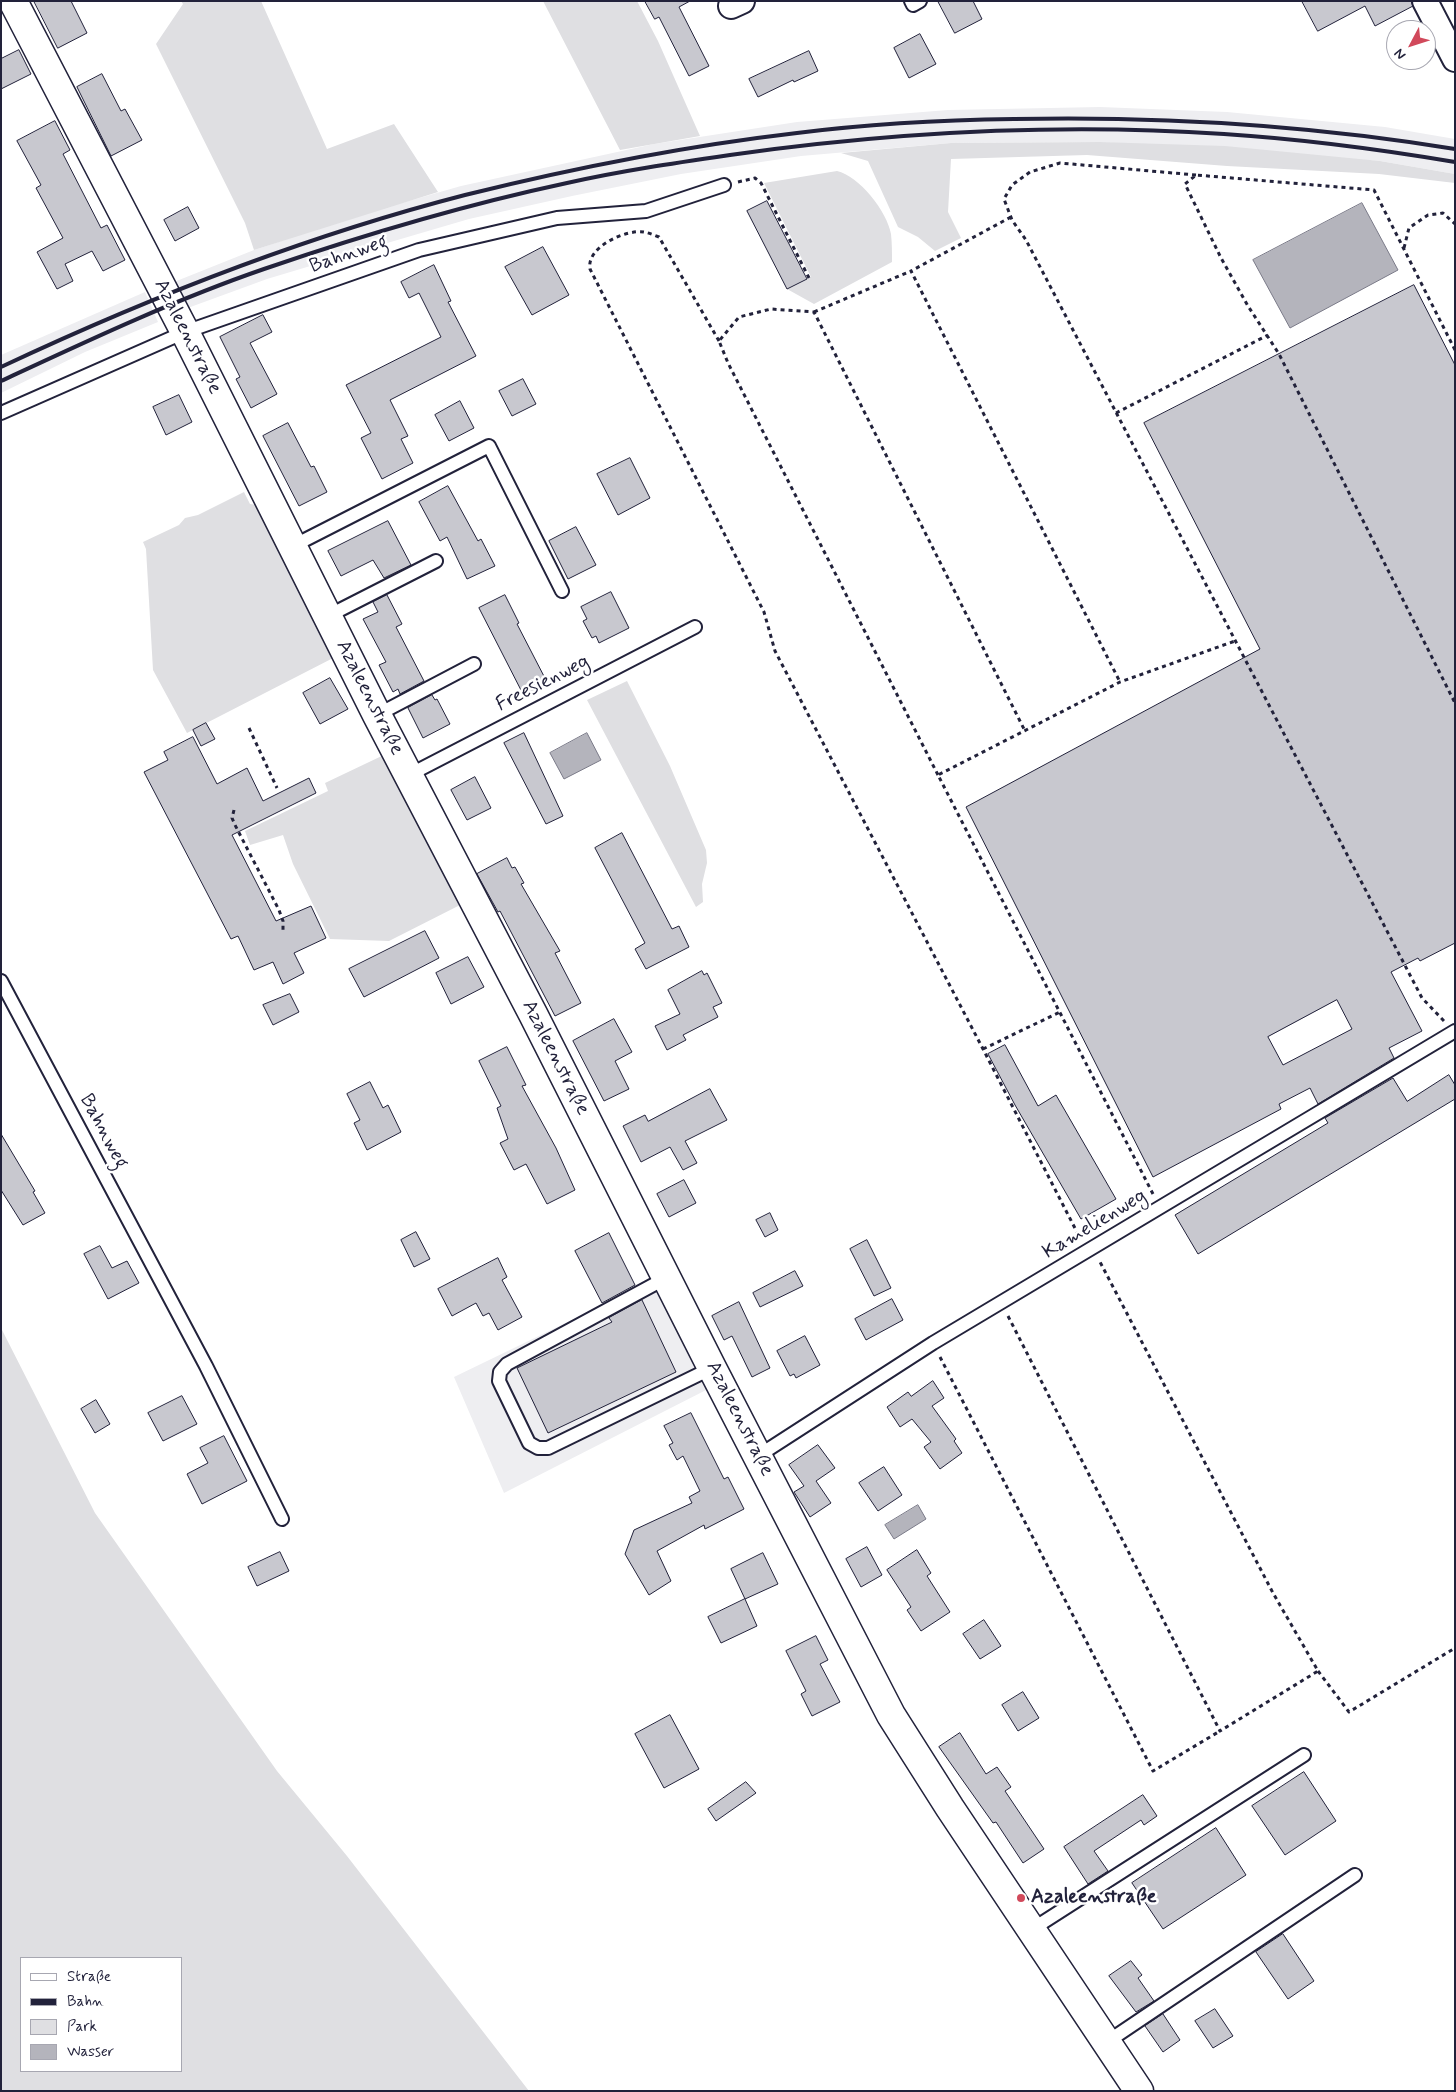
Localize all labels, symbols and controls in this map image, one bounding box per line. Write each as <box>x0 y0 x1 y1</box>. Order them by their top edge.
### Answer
north arrow <box>1386 20 1436 70</box>
text: N <box>1390 45 1410 63</box>
street label: Bahnweg <box>307 230 391 280</box>
street label: Azaleenstraße <box>148 276 226 398</box>
street label: Azaleenstraße <box>330 637 408 759</box>
street label: Freesienweg <box>492 650 594 718</box>
street label: Azaleenstraße <box>516 997 594 1119</box>
street label: Bahnweg <box>73 1090 133 1174</box>
street label: Kamelienweg <box>1039 1185 1151 1265</box>
street label: Azaleenstraße <box>700 1358 778 1480</box>
place label: Azaleenstraße <box>1031 1886 1157 1910</box>
marker: Azaleenstraße <box>1015 1892 1027 1904</box>
legend <box>20 1957 182 2072</box>
text: Straße <box>67 1967 111 1987</box>
text: Bahn <box>67 1992 104 2012</box>
text: Park <box>67 2017 97 2037</box>
text: Wasser <box>67 2042 114 2062</box>

